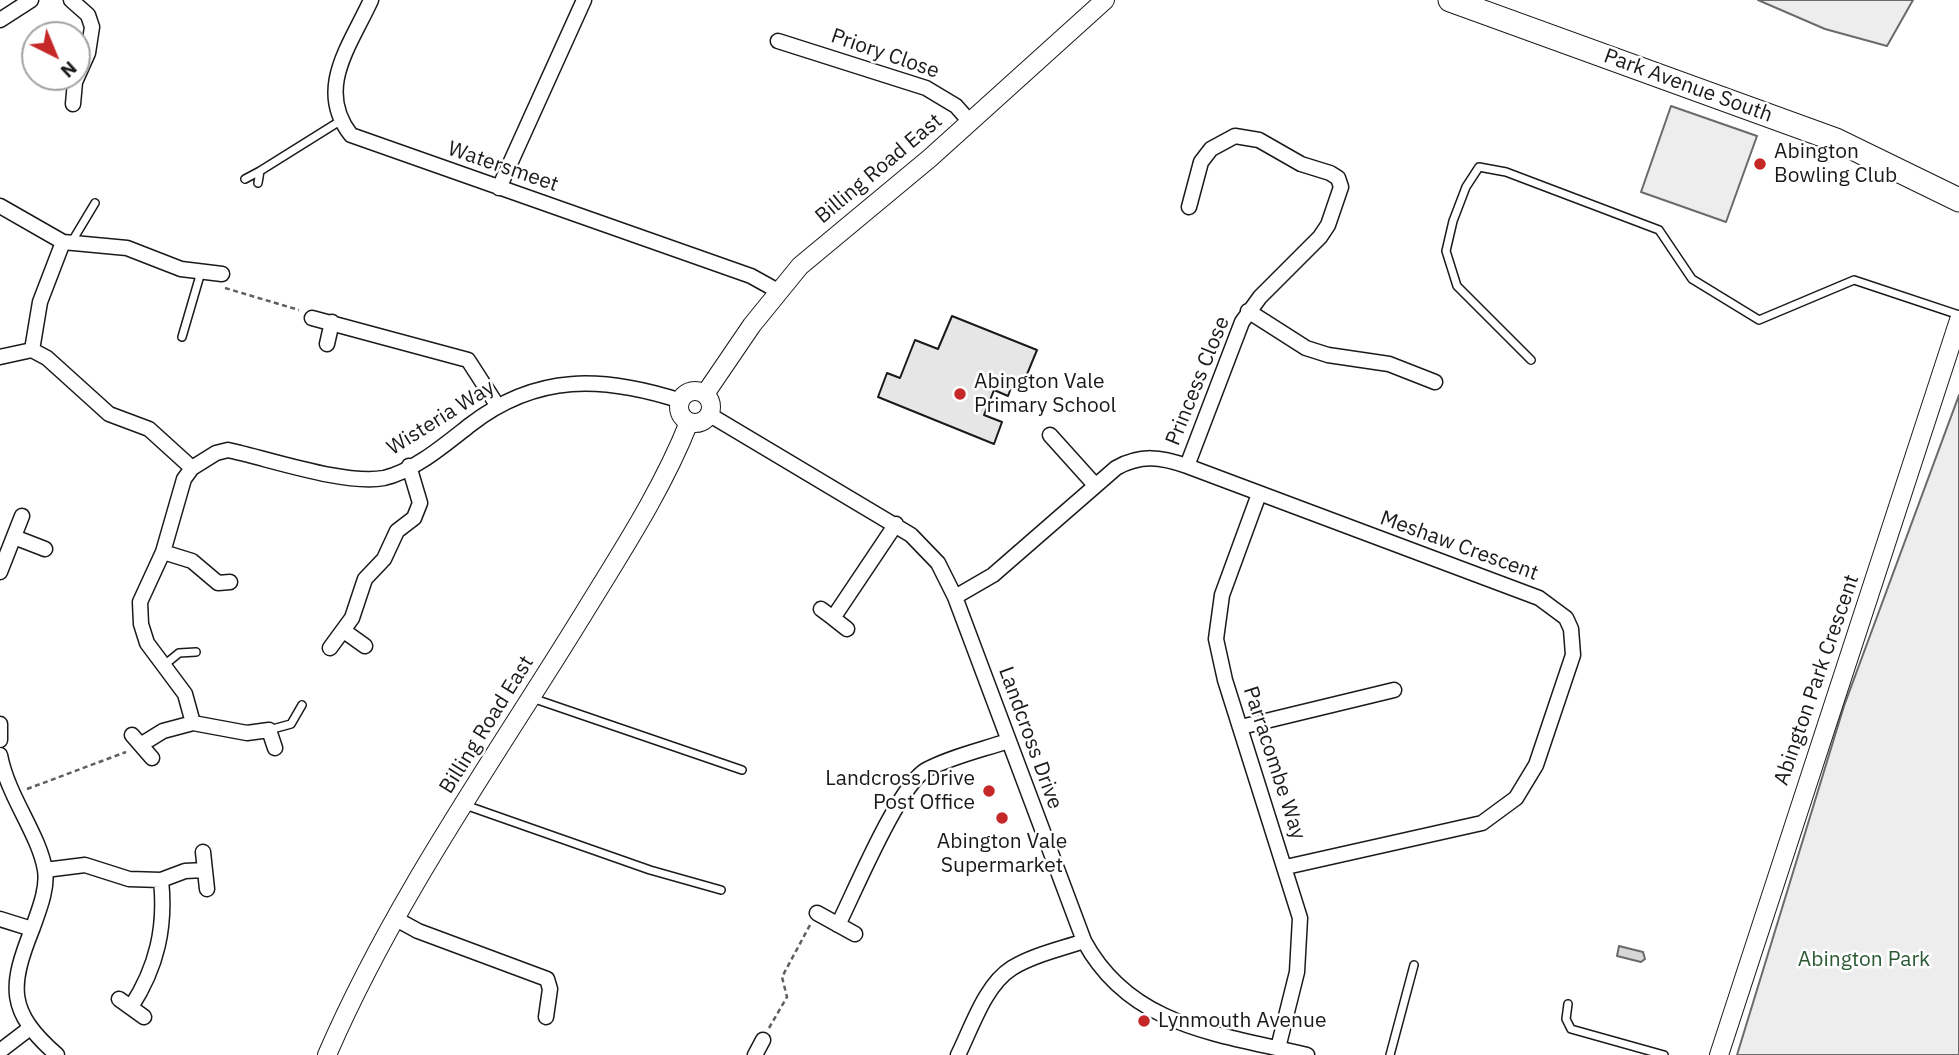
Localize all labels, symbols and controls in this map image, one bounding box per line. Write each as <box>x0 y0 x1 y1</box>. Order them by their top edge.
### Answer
north arrow <box>21 21 91 91</box>
street label: Priory Close <box>828 24 942 84</box>
street label: Park Avenue South <box>1600 44 1776 128</box>
text: N <box>56 56 82 83</box>
street label: Billing Road East <box>811 109 947 229</box>
street label: Watersmeet <box>444 136 562 198</box>
place label: Abington Bowling Club <box>1774 139 1897 189</box>
marker: Abington Bowling Club <box>1752 156 1768 172</box>
street label: Princess Close <box>1161 313 1235 449</box>
place label: Abington Vale Primary School <box>974 369 1116 419</box>
street label: Wisteria Way <box>383 375 499 461</box>
marker: Abington Vale Primary School <box>952 386 968 402</box>
street label: Meshaw Crescent <box>1376 506 1542 586</box>
street label: Abington Park Crescent <box>1769 571 1865 789</box>
street label: Billing Road East <box>435 651 539 799</box>
street label: Landcross Drive <box>993 663 1067 813</box>
street label: Parracombe Way <box>1237 683 1311 843</box>
place label: Landcross Drive Post Office <box>825 766 975 816</box>
marker: Landcross Drive Post Office <box>981 783 997 799</box>
marker: Abington Vale Supermarket <box>994 810 1010 826</box>
place label: Abington Vale Supermarket <box>937 829 1067 879</box>
park label: Abington Park <box>1798 947 1930 973</box>
place label: Lynmouth Avenue <box>1158 1008 1326 1034</box>
marker: Lynmouth Avenue <box>1136 1013 1152 1029</box>

